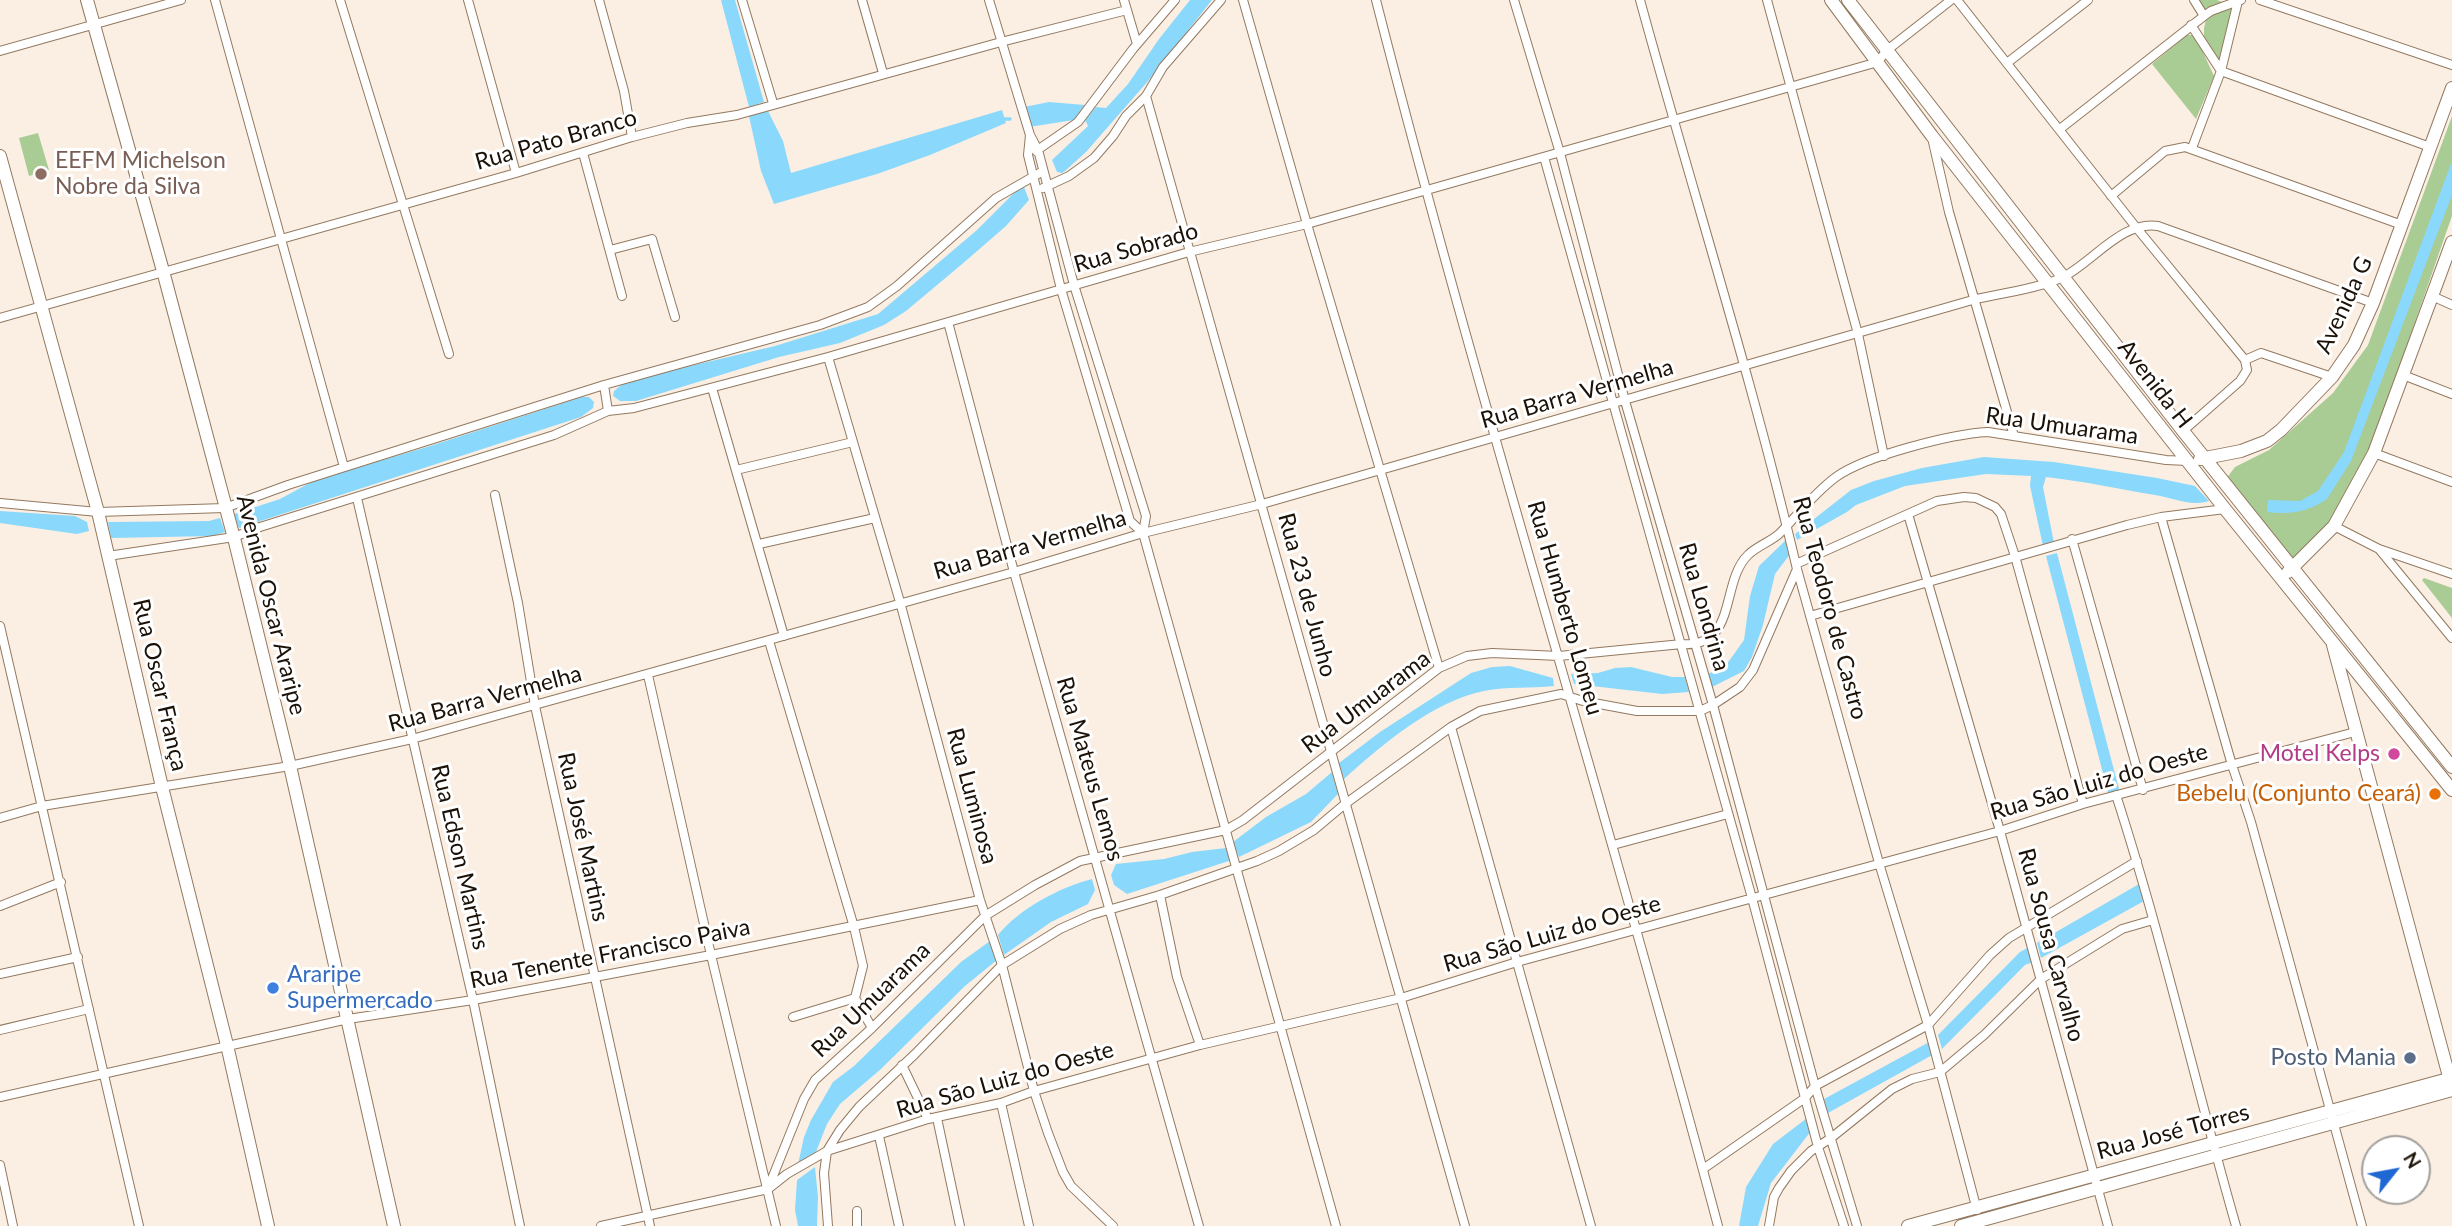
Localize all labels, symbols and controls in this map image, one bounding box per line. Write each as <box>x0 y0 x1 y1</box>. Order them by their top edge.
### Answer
street label: Rua Pato Branco <box>472 104 640 176</box>
place label: EEFM Michelson Nobre da Silva <box>55 147 226 201</box>
marker: EEFM Michelson Nobre da Silva <box>33 166 49 182</box>
street label: Rua Sobrado <box>1071 217 1201 279</box>
street label: Avenida G <box>2310 252 2378 358</box>
street label: Avenida H <box>2112 334 2198 434</box>
street label: Rua Barra Vermelha <box>1477 353 1677 435</box>
street label: Rua Umuarama <box>1984 402 2140 450</box>
street label: Avenida Oscar Araripe <box>230 492 312 718</box>
street label: Rua Teodoro de Castro <box>1787 494 1873 722</box>
street label: Rua Humberto Lomeu <box>1521 498 1609 718</box>
street label: Rua Barra Vermelha <box>930 504 1130 586</box>
street label: Rua 23 de Junho <box>1272 510 1342 680</box>
street label: Rua Londrina <box>1673 540 1735 674</box>
street label: Rua Oscar França <box>127 596 193 774</box>
street label: Rua Umuarama <box>1296 645 1436 759</box>
street label: Rua Barra Vermelha <box>385 660 585 738</box>
street label: Rua Mateus Lemos <box>1050 674 1130 864</box>
street label: Rua Luminosa <box>941 725 1003 867</box>
street label: Rua São Luiz do Oeste <box>1987 738 2211 826</box>
place label: Motel Kelps <box>2260 740 2380 768</box>
marker: Motel Kelps <box>2386 746 2402 762</box>
street label: Rua José Martins <box>552 750 614 924</box>
street label: Rua Edson Martins <box>425 762 495 952</box>
place label: Bebelu (Conjunto Ceará) <box>2176 780 2421 808</box>
marker: Bebelu (Conjunto Ceará) <box>2427 786 2443 802</box>
street label: Rua Sousa Carvalho <box>2012 845 2090 1045</box>
street label: Rua São Luiz do Oeste <box>1440 890 1664 978</box>
street label: Rua Tenente Francisco Paiva <box>468 913 752 995</box>
street label: Rua Umuarama <box>806 937 936 1063</box>
place label: Araripe Supermercado <box>287 961 433 1015</box>
marker: Araripe Supermercado <box>265 980 281 996</box>
street label: Rua São Luiz do Oeste <box>893 1036 1117 1124</box>
place label: Posto Mania <box>2270 1044 2396 1072</box>
marker: Posto Mania <box>2402 1050 2418 1066</box>
street label: Rua José Torres <box>2094 1098 2252 1166</box>
north arrow <box>2361 1135 2431 1205</box>
text: N <box>2399 1148 2426 1172</box>

